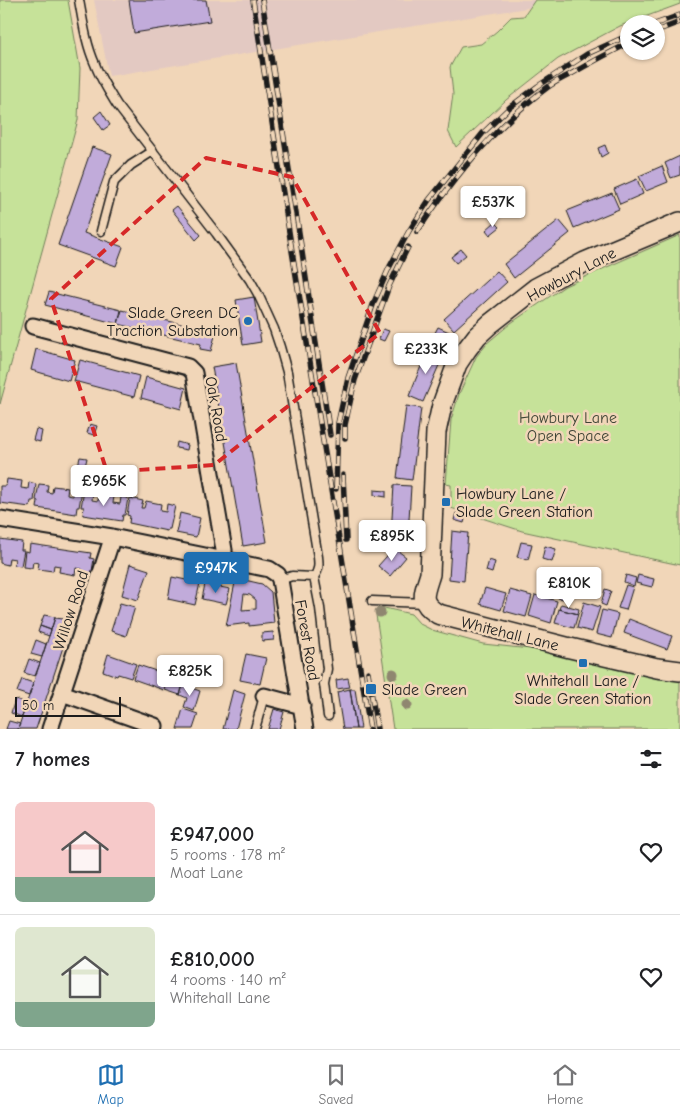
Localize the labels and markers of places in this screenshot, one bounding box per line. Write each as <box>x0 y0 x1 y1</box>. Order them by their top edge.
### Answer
pin: £537K <box>458 186 528 228</box>
place label: Slade Green DC Traction Substation <box>107 304 238 340</box>
marker: Slade Green DC Traction Substation <box>242 315 254 327</box>
pin: £233K <box>391 332 461 375</box>
pin: £965K <box>69 464 139 507</box>
place label: Howbury Lane / Slade Green Station <box>456 485 593 521</box>
marker: Howbury Lane / Slade Green Station <box>440 496 452 508</box>
pin: £895K <box>357 520 427 562</box>
pin: £947K <box>181 552 251 594</box>
pin: £810K <box>534 566 604 609</box>
pin: £825K <box>155 654 225 697</box>
marker: Whitehall Lane / Slade Green Station <box>577 657 589 669</box>
place label: Whitehall Lane / Slade Green Station <box>515 672 651 708</box>
place label: Slade Green <box>382 681 467 699</box>
marker: Slade Green <box>364 682 378 696</box>

